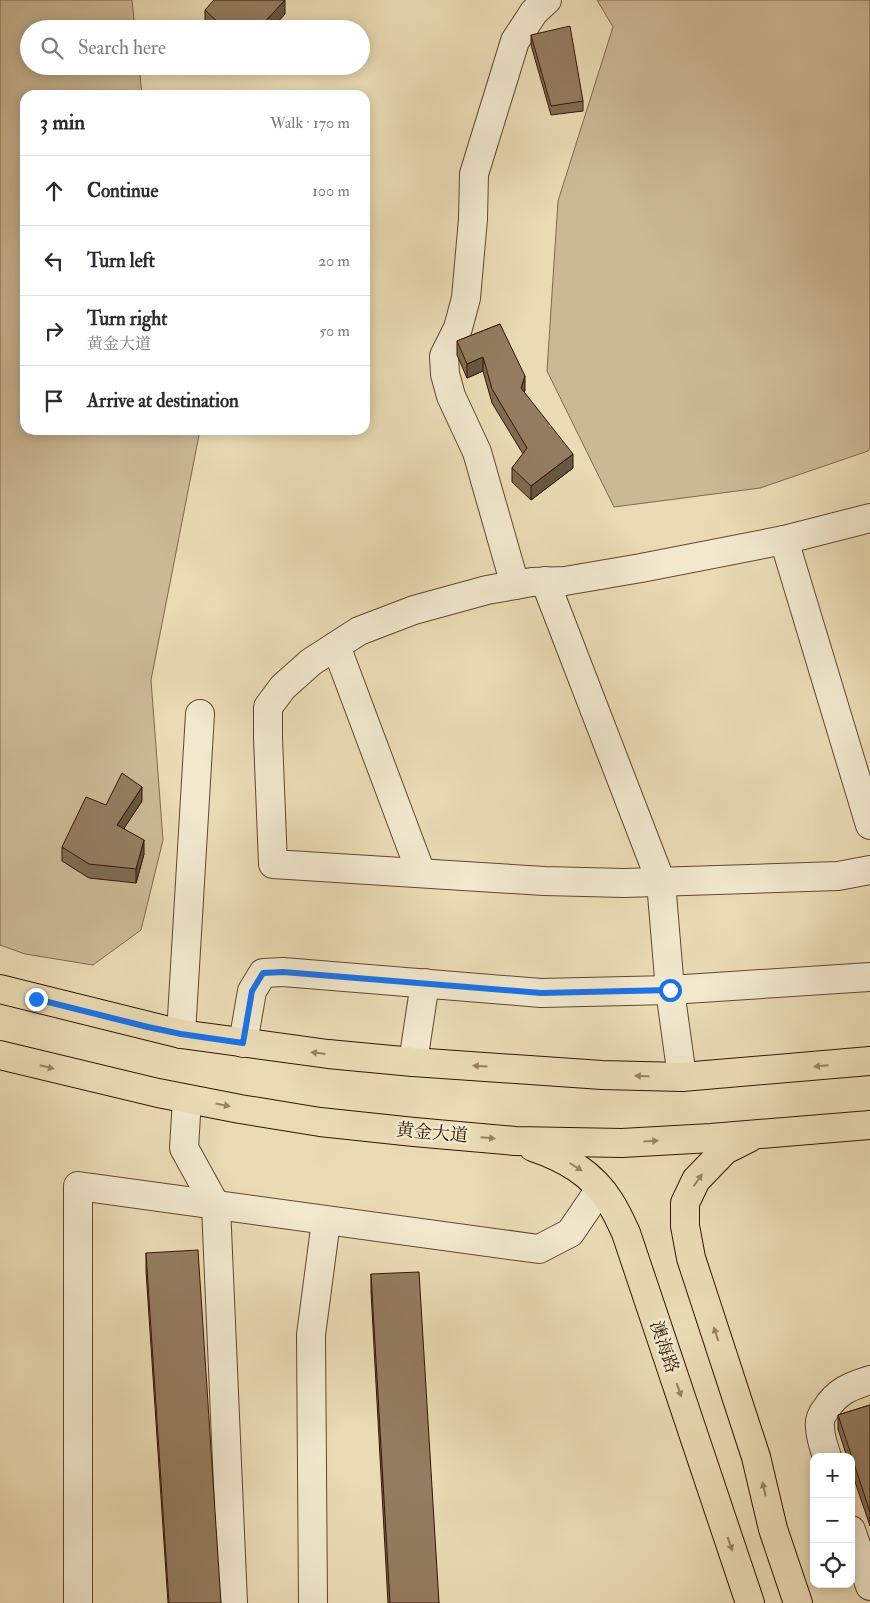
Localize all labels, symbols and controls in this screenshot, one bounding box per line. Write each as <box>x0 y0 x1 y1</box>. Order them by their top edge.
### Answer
search box <box>20 20 370 75</box>
icon: search <box>38 34 66 62</box>
text: Search here <box>78 36 166 60</box>
text: 3 min <box>40 109 85 136</box>
text: Walk · 170 m <box>270 113 350 133</box>
icon: ahead <box>40 177 68 205</box>
text: Continue <box>87 179 158 203</box>
text: 100 m <box>312 181 350 201</box>
icon: left <box>40 247 68 275</box>
text: Turn left <box>87 249 155 273</box>
text: 20 m <box>318 251 350 271</box>
text: Turn right <box>87 307 167 331</box>
icon: right <box>40 317 68 345</box>
text: 50 m <box>319 321 350 341</box>
text: 黄金大道 <box>87 334 151 354</box>
icon: arrive <box>40 387 68 415</box>
text: Arrive at destination <box>87 389 239 413</box>
route start <box>659 979 682 1002</box>
route end <box>25 988 48 1011</box>
one-way arrow <box>310 1048 326 1056</box>
one-way arrow <box>471 1062 487 1070</box>
one-way arrow <box>813 1062 829 1070</box>
one-way arrow <box>40 1063 55 1071</box>
one-way arrow <box>634 1072 650 1080</box>
one-way arrow <box>215 1102 231 1110</box>
street label: 黄金大道 <box>395 1118 469 1148</box>
one-way arrow <box>481 1135 497 1143</box>
one-way arrow <box>643 1137 659 1145</box>
one-way arrow <box>569 1162 582 1172</box>
one-way arrow <box>693 1173 703 1186</box>
street label: 澳海路 <box>644 1318 684 1376</box>
one-way arrow <box>712 1326 720 1341</box>
one-way arrow <box>675 1383 683 1398</box>
map controls <box>810 1453 855 1588</box>
button: + <box>810 1453 855 1498</box>
one-way arrow <box>760 1482 768 1497</box>
button: − <box>810 1498 855 1543</box>
one-way arrow <box>727 1537 735 1552</box>
button: locate <box>810 1543 855 1588</box>

